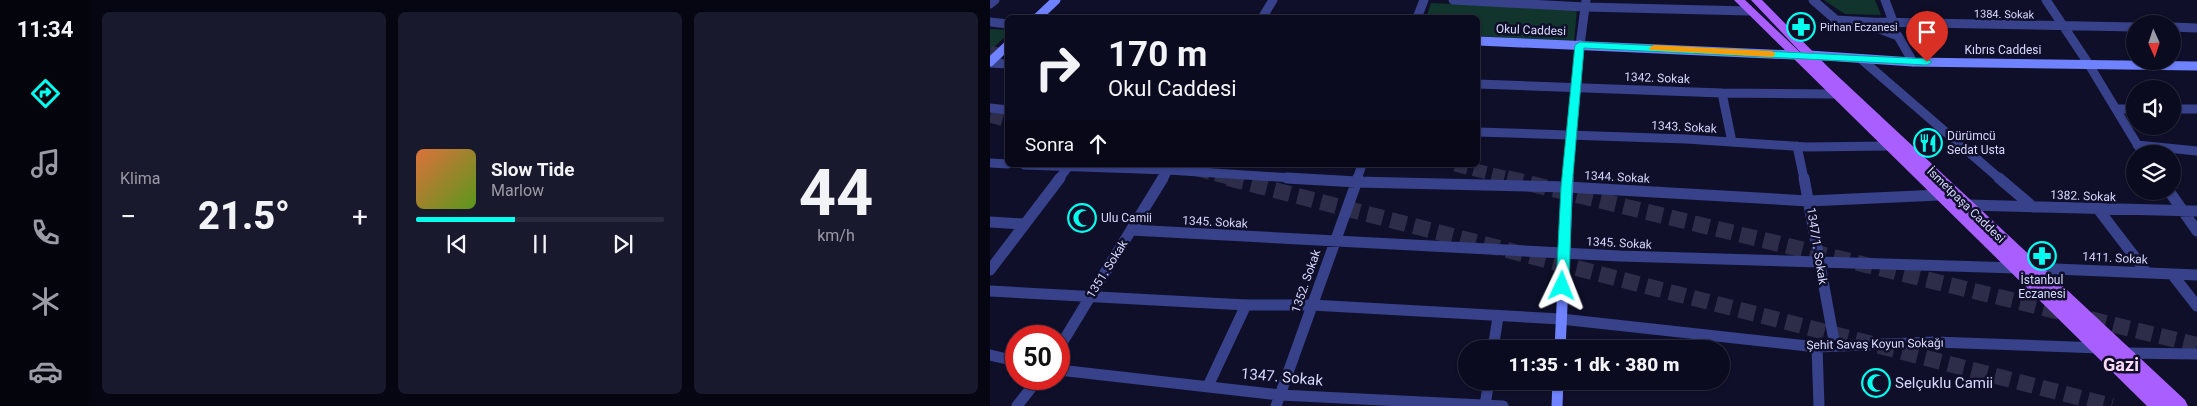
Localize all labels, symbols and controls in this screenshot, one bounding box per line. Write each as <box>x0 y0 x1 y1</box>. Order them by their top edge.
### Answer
street label: 1384. Sokak <box>1974 7 2035 22</box>
pin <box>1906 11 1948 62</box>
pharmacy icon: Pirhan Eczanesi <box>1786 12 1816 42</box>
north arrow <box>2126 15 2181 70</box>
map controls <box>2126 15 2181 200</box>
text: 11:34 <box>17 17 73 42</box>
icon: arrive <box>1913 18 1941 46</box>
place label: Pirhan Eczanesi <box>1820 21 1898 34</box>
street label: Okul Caddesi <box>1496 22 1566 38</box>
text: 170 m <box>1108 34 1207 75</box>
icon: right <box>1025 35 1090 100</box>
street label: Kıbrıs Caddesi <box>1965 43 2041 57</box>
street label: 1342. Sokak <box>1624 70 1691 86</box>
icon: directions <box>28 76 63 111</box>
text: Okul Caddesi <box>1108 76 1237 101</box>
button: sound <box>2126 80 2181 135</box>
street label: 1343. Sokak <box>1651 118 1718 136</box>
restaurant icon: Dürümcü Sedat Usta <box>1913 128 1943 158</box>
place label: Dürümcü Sedat Usta <box>1947 129 2005 157</box>
icon: ahead <box>1084 130 1112 158</box>
text: Sonra <box>1025 133 1074 156</box>
button: layers <box>2126 145 2181 200</box>
icon: music <box>28 146 63 181</box>
text: 44 <box>799 155 873 231</box>
text: Slow Tide <box>491 158 574 181</box>
street label: İsmetpaşa Caddesi <box>1924 164 2009 246</box>
street label: 1344. Sokak <box>1584 168 1651 186</box>
text: Klima <box>120 169 161 188</box>
text: Marlow <box>491 181 544 200</box>
street label: 1382. Sokak <box>2050 188 2117 204</box>
text: 21.5° <box>198 194 290 238</box>
text: − <box>120 200 136 233</box>
text: + <box>352 200 368 233</box>
mosque icon: Ulu Camii <box>1067 203 1097 233</box>
street label: 1347/1. Sokak <box>1804 207 1830 286</box>
place label: Ulu Camii <box>1101 211 1152 225</box>
street label: 1345. Sokak <box>1182 213 1249 231</box>
icon: phone <box>28 215 63 250</box>
text: km/h <box>817 226 855 245</box>
icon: previous <box>443 230 471 258</box>
icon: pause <box>526 230 554 258</box>
icon: next <box>609 230 637 258</box>
street label: 1345. Sokak <box>1586 234 1653 252</box>
street label: 1351. Sokak <box>1084 237 1131 301</box>
pharmacy icon: İstanbul Eczanesi <box>2027 241 2057 271</box>
street label: 1352. Sokak <box>1289 247 1324 314</box>
street label: 1411. Sokak <box>2082 249 2149 267</box>
position arrow <box>1535 259 1587 311</box>
place label: İstanbul Eczanesi <box>2018 272 2066 301</box>
icon: climate <box>28 284 63 319</box>
speed limit sign: 50 <box>1005 325 1070 390</box>
street label: Şehit Savaş Koyun Sokağı <box>1806 336 1944 352</box>
text: 11:35 · 1 dk · 380 m <box>1509 353 1679 376</box>
icon: car <box>28 354 63 389</box>
district label: Gazi <box>2103 354 2139 375</box>
street label: 1347. Sokak <box>1240 364 1324 390</box>
mosque icon: Selçuklu Camii <box>1861 368 1891 398</box>
place label: Selçuklu Camii <box>1895 374 1993 392</box>

